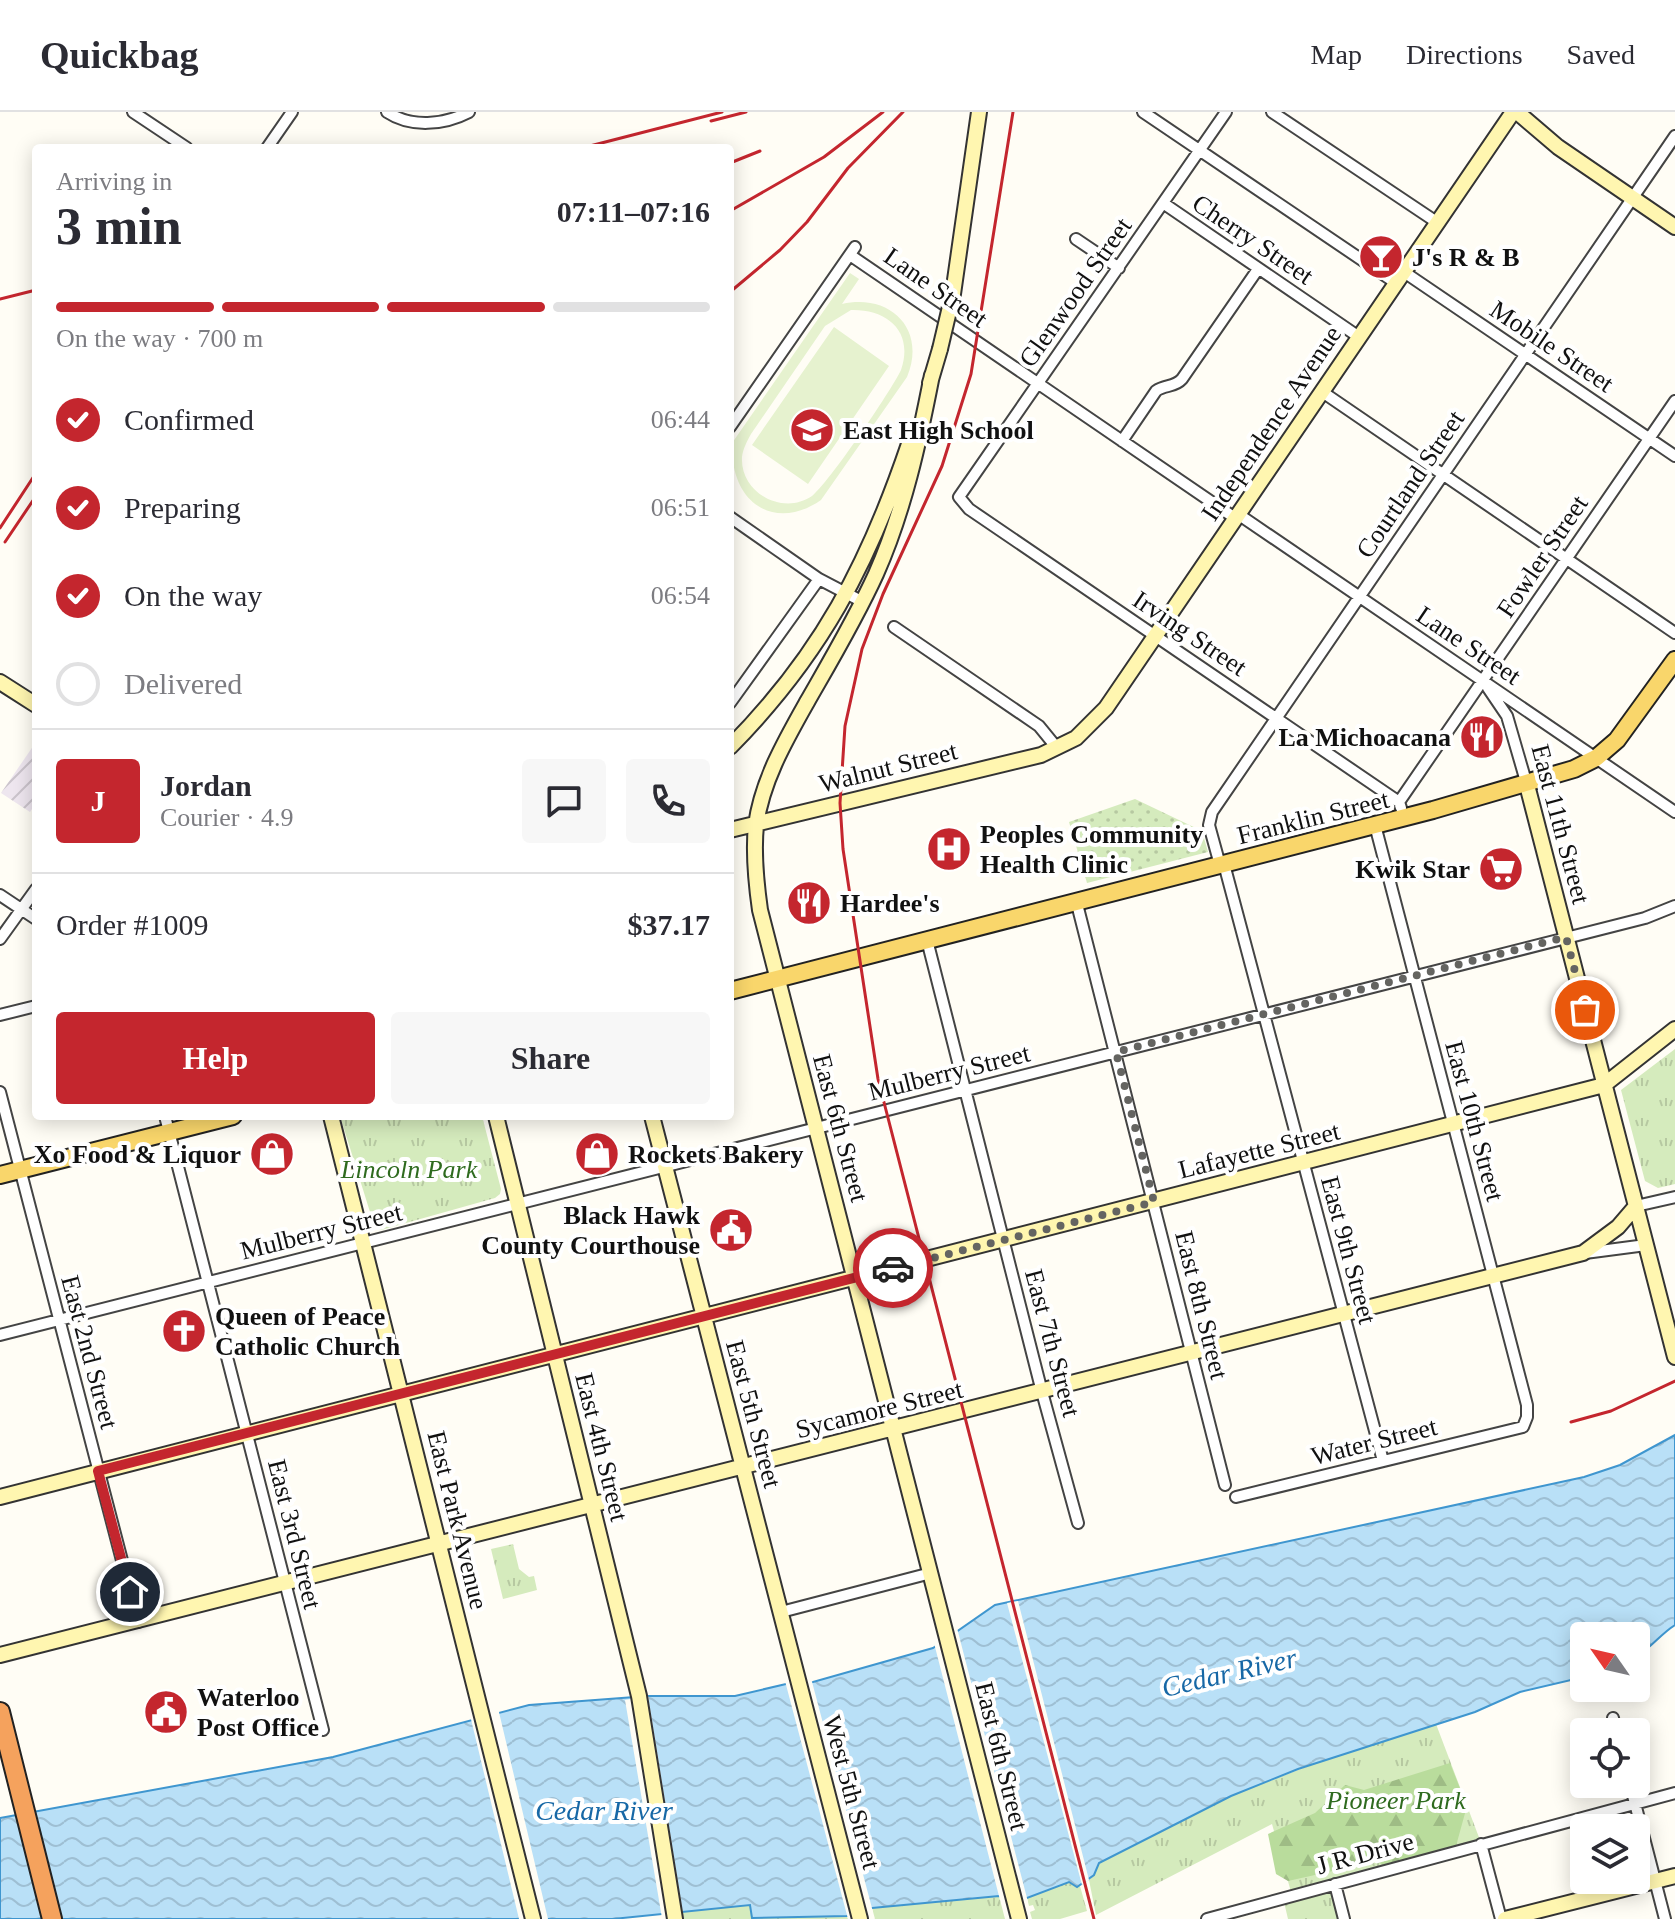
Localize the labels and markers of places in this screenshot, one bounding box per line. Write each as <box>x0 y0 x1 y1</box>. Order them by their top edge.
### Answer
bar icon: J's R & B <box>1357 233 1405 281</box>
place label: J's R & B <box>1412 243 1520 272</box>
school or university icon: East High School <box>788 406 836 454</box>
place label: East High School <box>843 416 1034 445</box>
restaurant icon: La Michoacana <box>1458 713 1506 761</box>
place label: La Michoacana <box>1278 723 1451 752</box>
place label: Peoples Community Health Clinic <box>980 820 1203 879</box>
hospital icon: Peoples Community Health Clinic <box>925 825 973 873</box>
supermarket icon: Kwik Star <box>1477 845 1525 893</box>
place label: Kwik Star <box>1355 855 1470 884</box>
restaurant icon: Hardee's <box>785 879 833 927</box>
place label: Hardee's <box>840 889 940 918</box>
pin <box>1551 976 1619 1044</box>
shop icon: Xo Food & Liquor <box>248 1130 296 1178</box>
shop icon: Rockets Bakery <box>573 1130 621 1178</box>
place label: Xo Food & Liquor <box>34 1140 241 1169</box>
place label: Rockets Bakery <box>628 1140 803 1169</box>
place label: Black Hawk County Courthouse <box>481 1201 701 1260</box>
public building icon: Black Hawk County Courthouse <box>707 1206 755 1254</box>
place label: Queen of Peace Catholic Church <box>215 1302 401 1361</box>
church icon: Queen of Peace Catholic Church <box>160 1307 208 1355</box>
pin <box>96 1558 164 1626</box>
place label: Waterloo Post Office <box>197 1683 319 1742</box>
public building icon: Waterloo Post Office <box>142 1688 190 1736</box>

